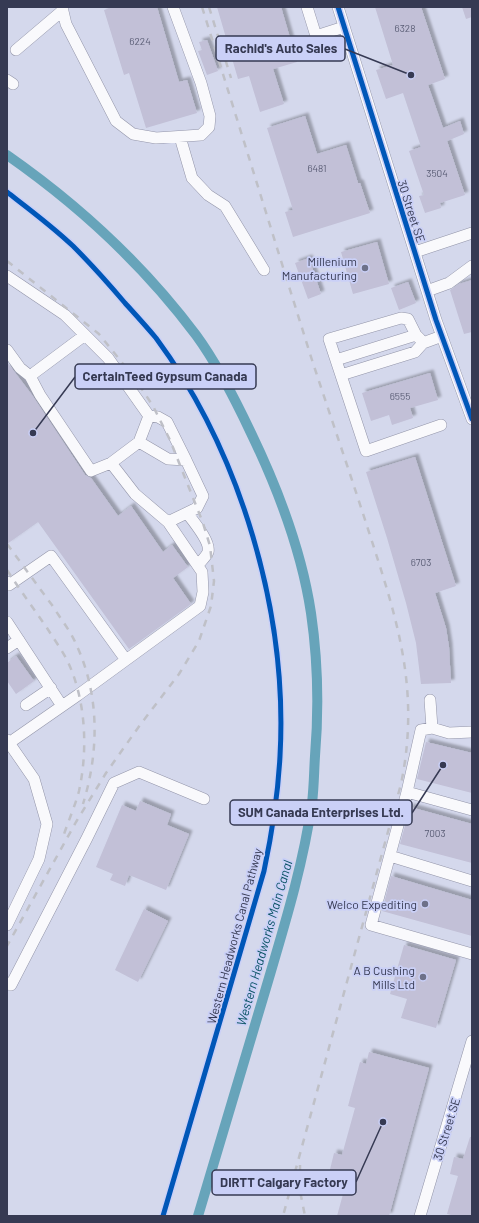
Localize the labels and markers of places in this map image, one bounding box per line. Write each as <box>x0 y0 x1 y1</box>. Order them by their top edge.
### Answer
callout: Rachid's Auto Sales <box>216 36 345 61</box>
place label: Millenium Manufacturing <box>282 254 357 282</box>
marker: Millenium Manufacturing <box>360 263 370 273</box>
callout: CertainTeed Gypsum Canada <box>75 364 256 389</box>
callout: SUM Canada Enterprises Ltd. <box>230 800 412 825</box>
place label: Welco Expediting <box>327 897 417 911</box>
marker: Welco Expediting <box>420 899 430 909</box>
place label: A B Cushing Mills Ltd <box>353 963 415 991</box>
marker: A B Cushing Mills Ltd <box>418 972 428 982</box>
callout: DIRTT Calgary Factory <box>212 1170 356 1195</box>

